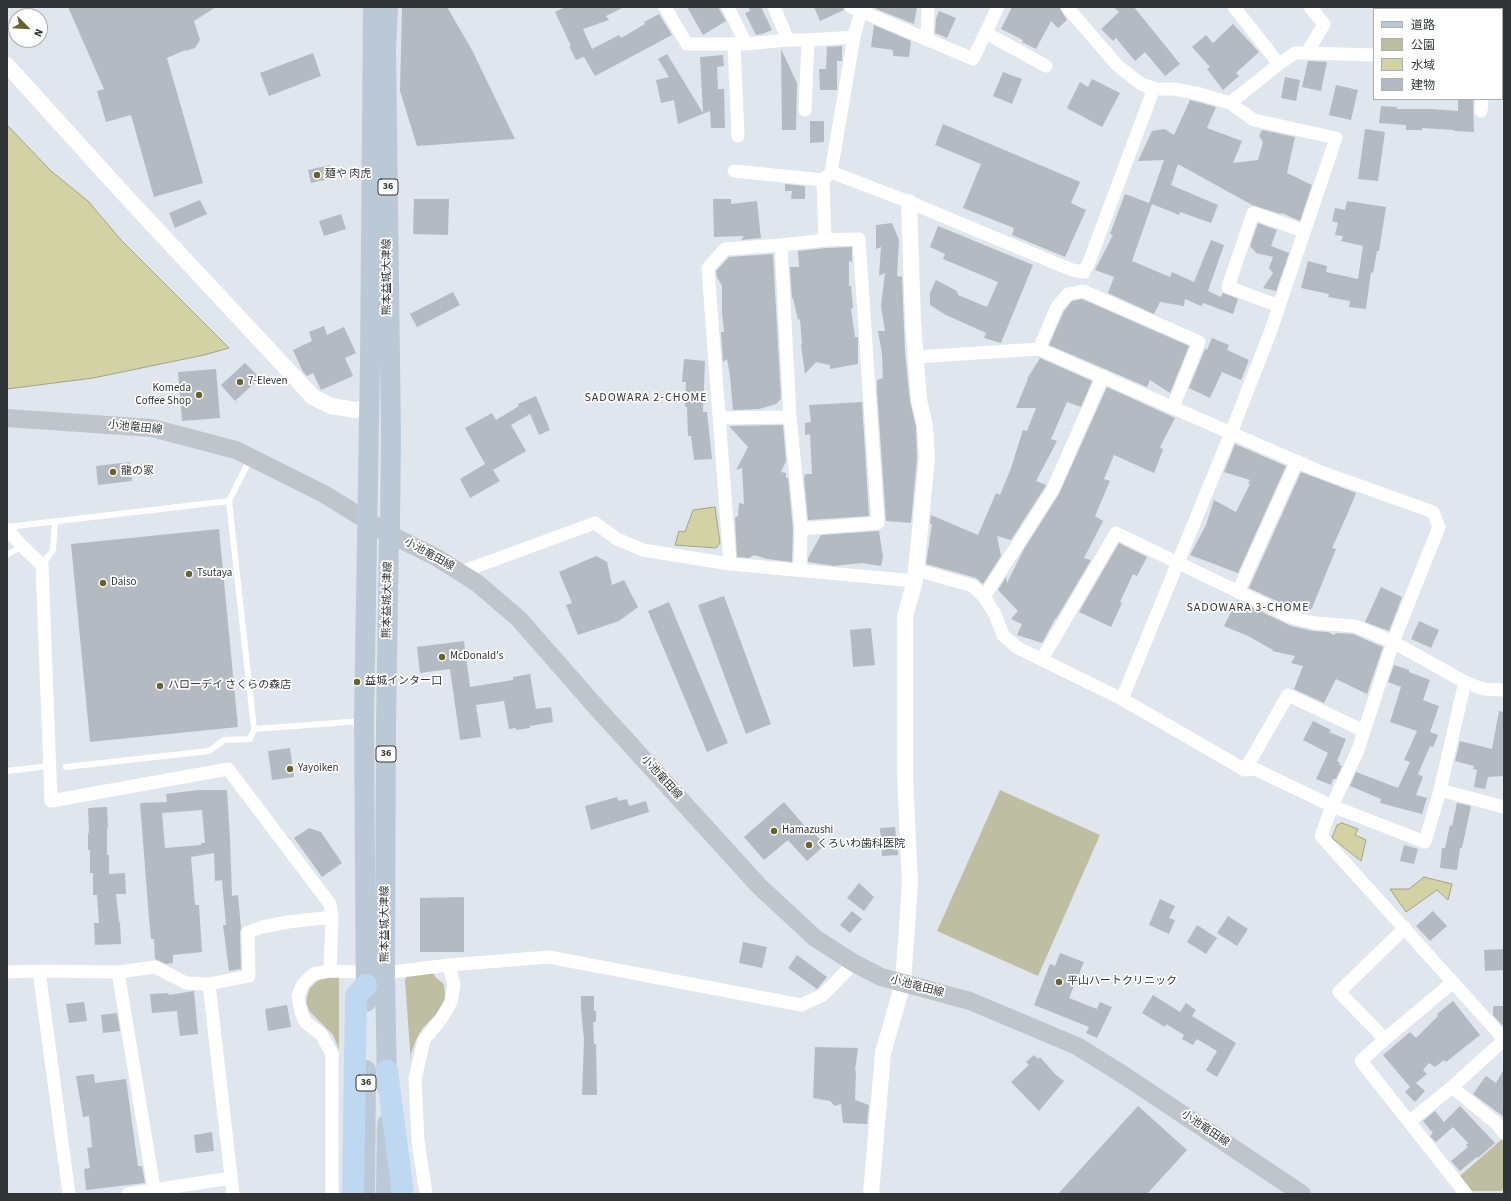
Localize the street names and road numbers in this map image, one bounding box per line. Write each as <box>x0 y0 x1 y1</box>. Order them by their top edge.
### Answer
road number: 36 <box>378 179 398 195</box>
street label: 熊本益城大津線 <box>381 239 395 315</box>
street label: 小池竜田線 <box>107 419 163 437</box>
street label: 小池竜田線 <box>402 536 456 574</box>
street label: 熊本益城大津線 <box>381 561 395 639</box>
road number: 36 <box>376 746 396 762</box>
street label: 小池竜田線 <box>638 753 684 803</box>
street label: 熊本益城大津線 <box>379 886 393 962</box>
street label: 小池竜田線 <box>889 974 945 1000</box>
road number: 36 <box>356 1075 376 1091</box>
street label: 小池竜田線 <box>1179 1108 1231 1150</box>

